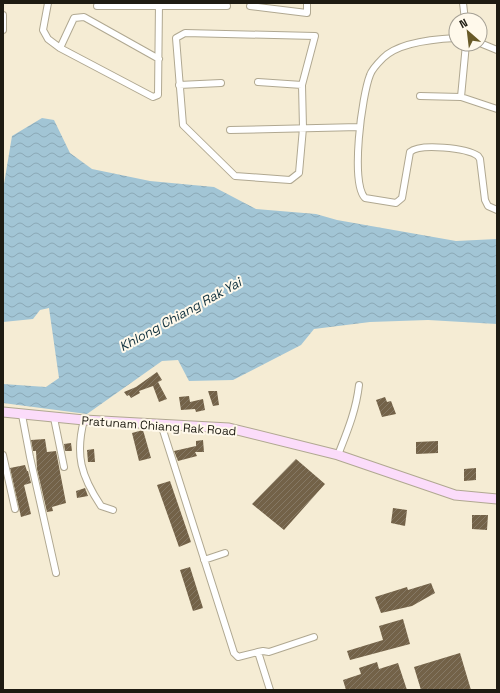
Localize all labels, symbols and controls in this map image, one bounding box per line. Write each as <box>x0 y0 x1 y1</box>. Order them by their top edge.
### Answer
north arrow <box>448 12 488 52</box>
text: N <box>457 15 470 31</box>
water label: Khlong Chiang Rak Yai <box>116 273 246 355</box>
street label: Pratunam Chiang Rak Road <box>81 413 237 439</box>

